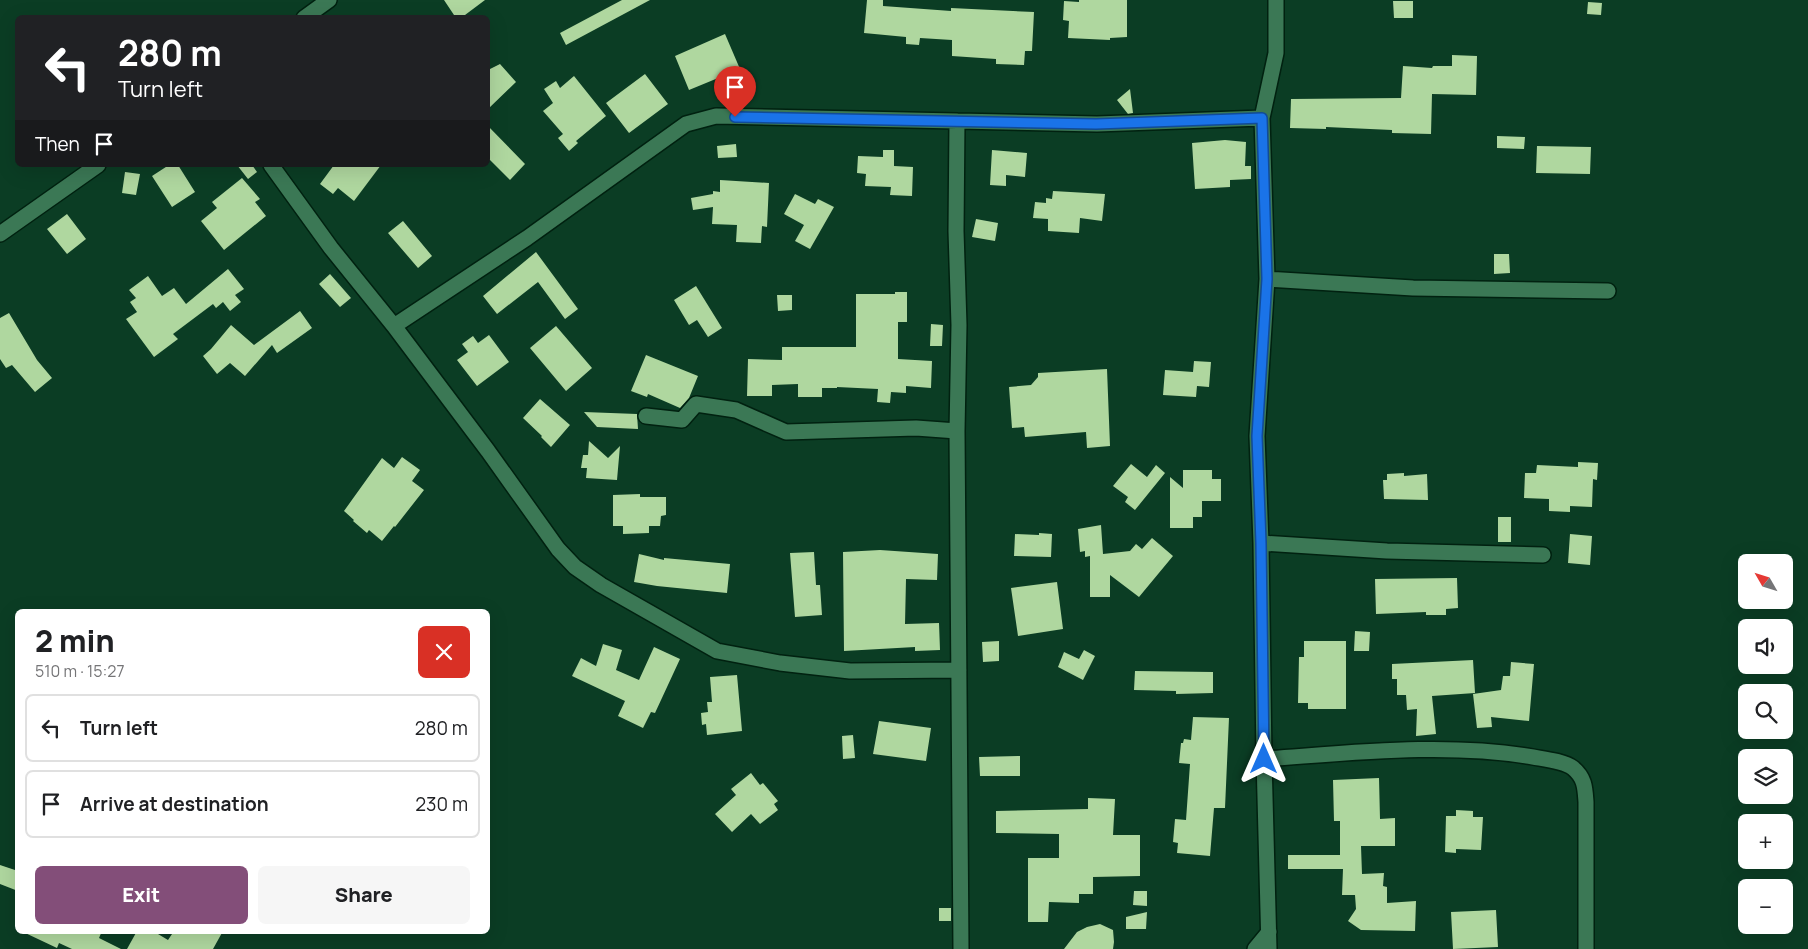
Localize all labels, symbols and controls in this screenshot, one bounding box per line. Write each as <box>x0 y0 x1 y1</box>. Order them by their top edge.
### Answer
text: 280 m <box>118 29 222 77</box>
icon: left <box>35 35 100 100</box>
pin <box>714 66 756 117</box>
icon: arrive <box>721 73 749 101</box>
text: Turn left <box>118 74 203 104</box>
icon: arrive <box>90 130 118 158</box>
text: Then <box>35 131 80 157</box>
north arrow <box>1738 554 1792 609</box>
map controls <box>1738 554 1793 934</box>
button: sound <box>1738 619 1793 674</box>
text: 2 min <box>35 620 115 661</box>
button: close <box>418 626 470 678</box>
text: 510 m · 15:27 <box>35 660 124 682</box>
button: search <box>1738 684 1793 739</box>
icon: left <box>37 714 65 742</box>
text: Turn left <box>80 715 158 741</box>
text: 280 m <box>415 715 468 741</box>
position arrow <box>1237 732 1289 784</box>
button: layers <box>1738 749 1793 804</box>
icon: arrive <box>37 790 65 818</box>
text: Arrive at destination <box>80 791 269 817</box>
text: 230 m <box>415 791 468 817</box>
button: + <box>1738 814 1793 869</box>
button: Exit <box>35 866 248 924</box>
button: Share <box>258 866 470 924</box>
button: − <box>1738 879 1793 934</box>

